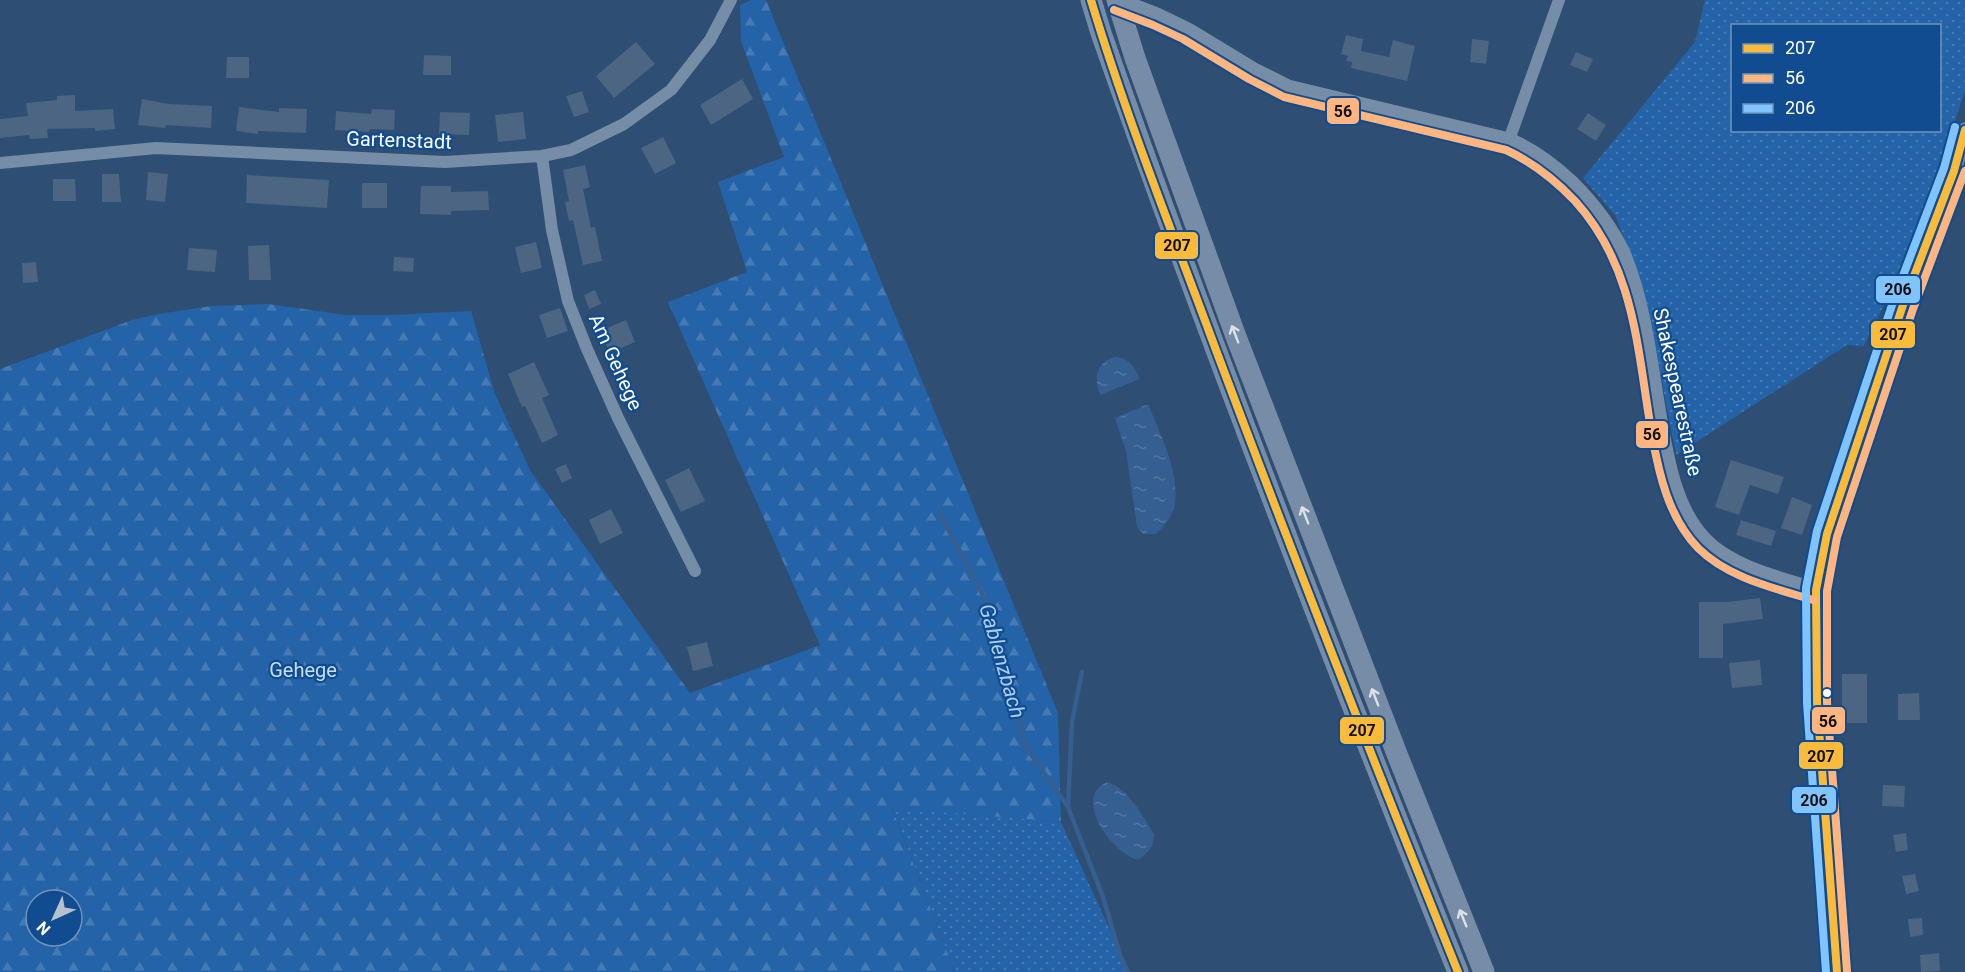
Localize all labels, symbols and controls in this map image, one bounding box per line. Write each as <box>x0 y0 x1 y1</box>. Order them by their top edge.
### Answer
legend <box>1731 24 1941 132</box>
text: 207 <box>1785 37 1815 58</box>
text: 56 <box>1785 67 1805 88</box>
line badge: 56 <box>1326 97 1360 125</box>
text: 206 <box>1785 97 1815 118</box>
text: 56 <box>1334 102 1352 121</box>
street label: Gartenstadt <box>346 126 452 154</box>
line badge: 207 <box>1154 231 1199 260</box>
text: 207 <box>1163 236 1191 255</box>
line badge: 206 <box>1875 275 1921 304</box>
text: 206 <box>1884 280 1912 299</box>
street label: Shakespearestraße <box>1648 306 1708 478</box>
street label: Am Gehege <box>584 310 648 414</box>
line badge: 207 <box>1870 320 1916 349</box>
one-way arrow <box>1228 325 1239 343</box>
text: 207 <box>1879 325 1907 344</box>
line badge: 56 <box>1635 420 1669 449</box>
text: 56 <box>1643 425 1661 444</box>
one-way arrow <box>1299 507 1310 525</box>
water label: Gablenzbach <box>974 601 1030 721</box>
park label: Gehege <box>269 658 337 682</box>
unlabelled marker <box>1821 687 1833 699</box>
one-way arrow <box>1369 689 1380 707</box>
line badge: 56 <box>1811 706 1846 735</box>
text: 56 <box>1819 712 1837 731</box>
line badge: 207 <box>1339 716 1385 745</box>
text: 207 <box>1348 721 1376 740</box>
line badge: 207 <box>1798 741 1844 770</box>
text: 207 <box>1807 747 1835 766</box>
line badge: 206 <box>1791 786 1837 814</box>
text: 206 <box>1800 791 1828 810</box>
north arrow <box>24 888 84 948</box>
one-way arrow <box>1456 909 1467 927</box>
text: N <box>33 918 54 939</box>

